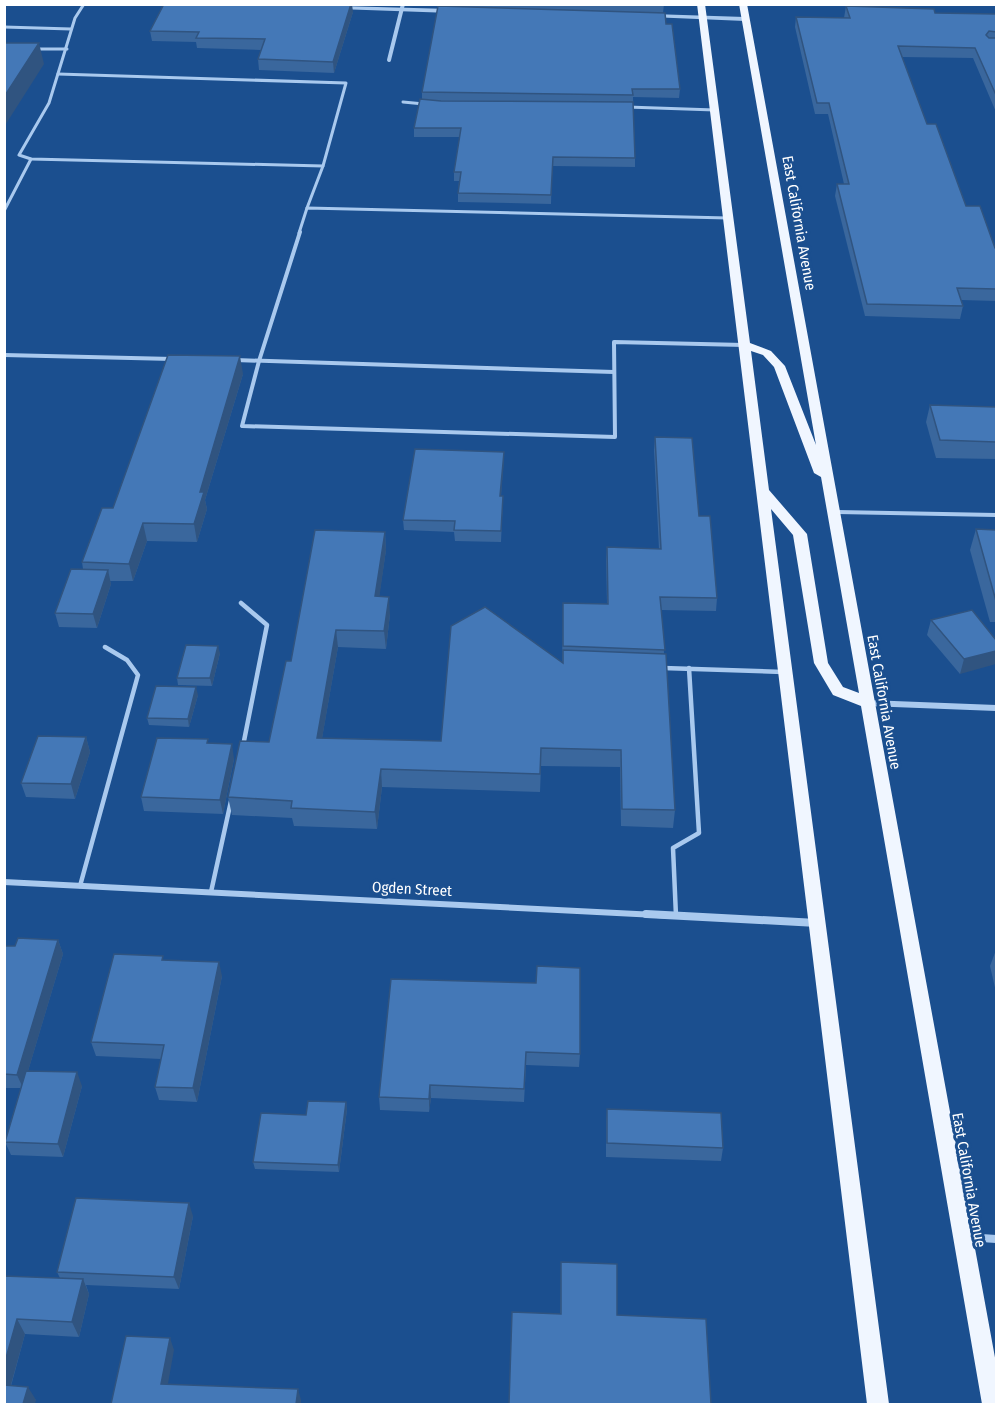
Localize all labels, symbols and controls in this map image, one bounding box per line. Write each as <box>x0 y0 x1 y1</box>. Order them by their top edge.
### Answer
street label: East California Avenue <box>778 154 820 292</box>
street label: East California Avenue <box>863 633 905 771</box>
street label: Ogden Street <box>372 878 453 900</box>
street label: East California Avenue <box>948 1111 990 1249</box>

